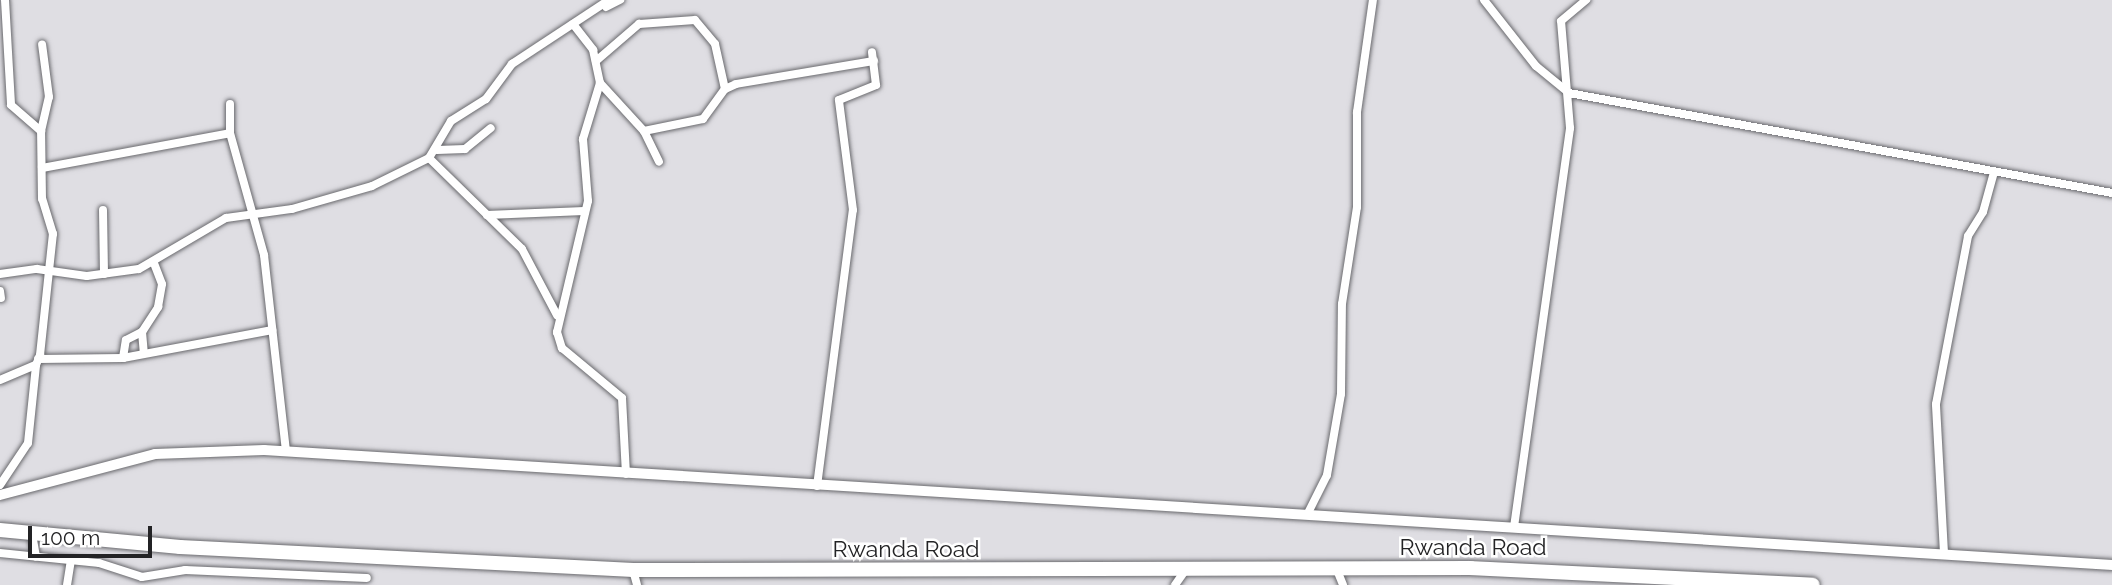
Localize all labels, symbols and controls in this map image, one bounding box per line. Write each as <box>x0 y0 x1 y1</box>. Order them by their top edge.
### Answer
scale bar <box>32 512 156 556</box>
text: 100 m <box>41 525 100 550</box>
street label: Rwanda Road <box>1399 533 1547 561</box>
street label: Rwanda Road <box>832 535 980 563</box>

